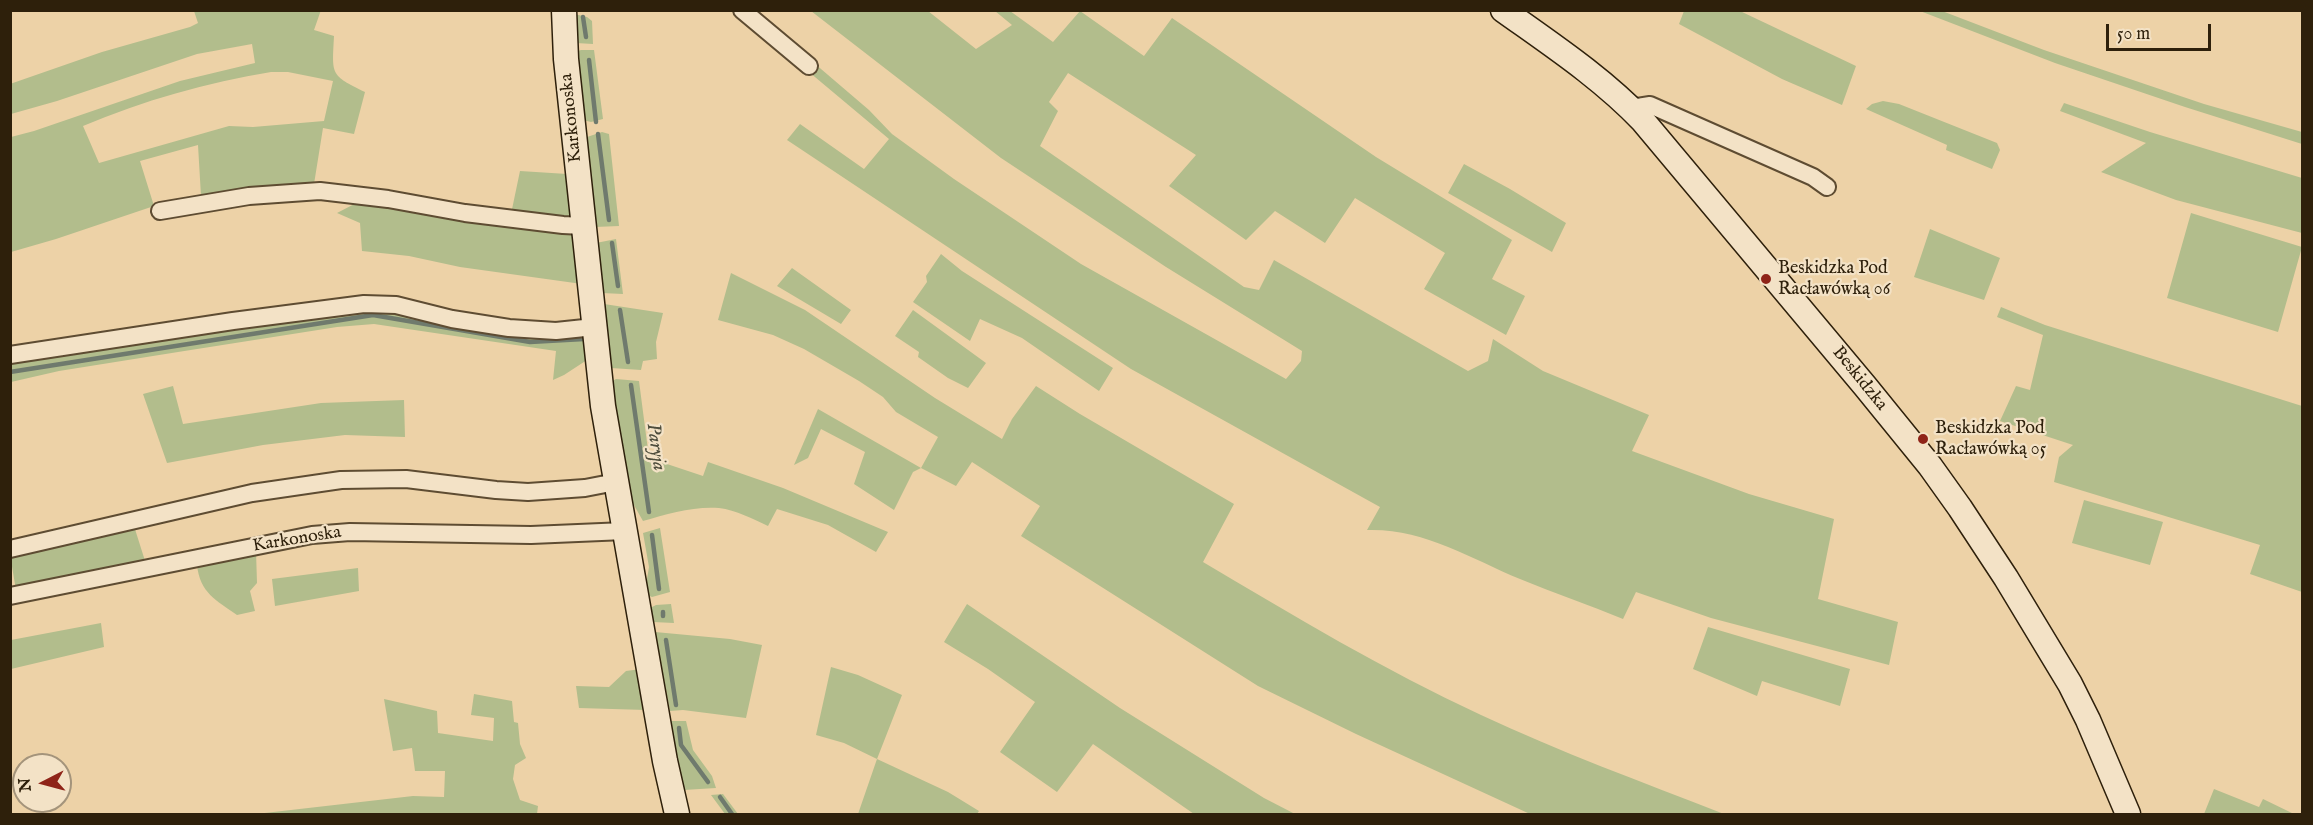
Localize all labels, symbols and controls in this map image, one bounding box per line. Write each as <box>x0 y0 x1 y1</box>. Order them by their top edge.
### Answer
scale bar <box>2109 12 2214 50</box>
text: 50 m <box>2117 23 2150 46</box>
street label: Karkonoska <box>557 72 587 164</box>
place label: Beskidzka Pod Racławówką 06 <box>1778 258 1890 300</box>
marker: Beskidzka Pod Racławówką 06 <box>1759 272 1773 286</box>
street label: Beskidzka <box>1827 343 1891 415</box>
place label: Beskidzka Pod Racławówką 05 <box>1935 418 2046 460</box>
water label: Paryja <box>640 422 670 472</box>
marker: Beskidzka Pod Racławówką 05 <box>1916 432 1930 446</box>
street label: Karkonoska <box>251 522 343 558</box>
north arrow <box>12 753 72 813</box>
text: N <box>15 777 37 793</box>

